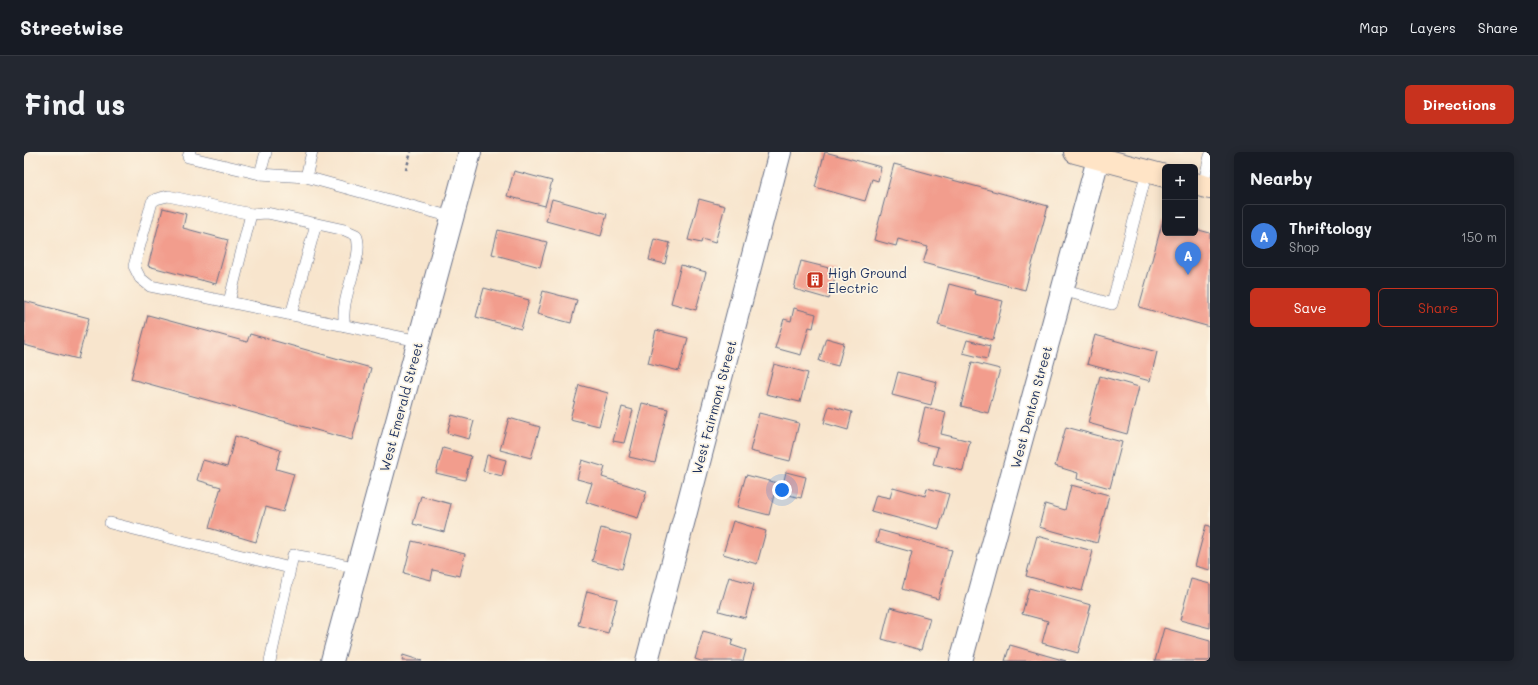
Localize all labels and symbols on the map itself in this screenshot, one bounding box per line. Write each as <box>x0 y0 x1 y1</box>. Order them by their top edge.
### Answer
pin: A <box>1175 242 1201 275</box>
place label: High Ground Electric <box>828 264 907 296</box>
building icon: High Ground Electric <box>805 270 825 290</box>
street label: West Fairmont Street <box>687 338 740 476</box>
street label: West Emerald Street <box>375 340 426 473</box>
street label: West Denton Street <box>1006 344 1055 470</box>
your location <box>772 480 792 500</box>

